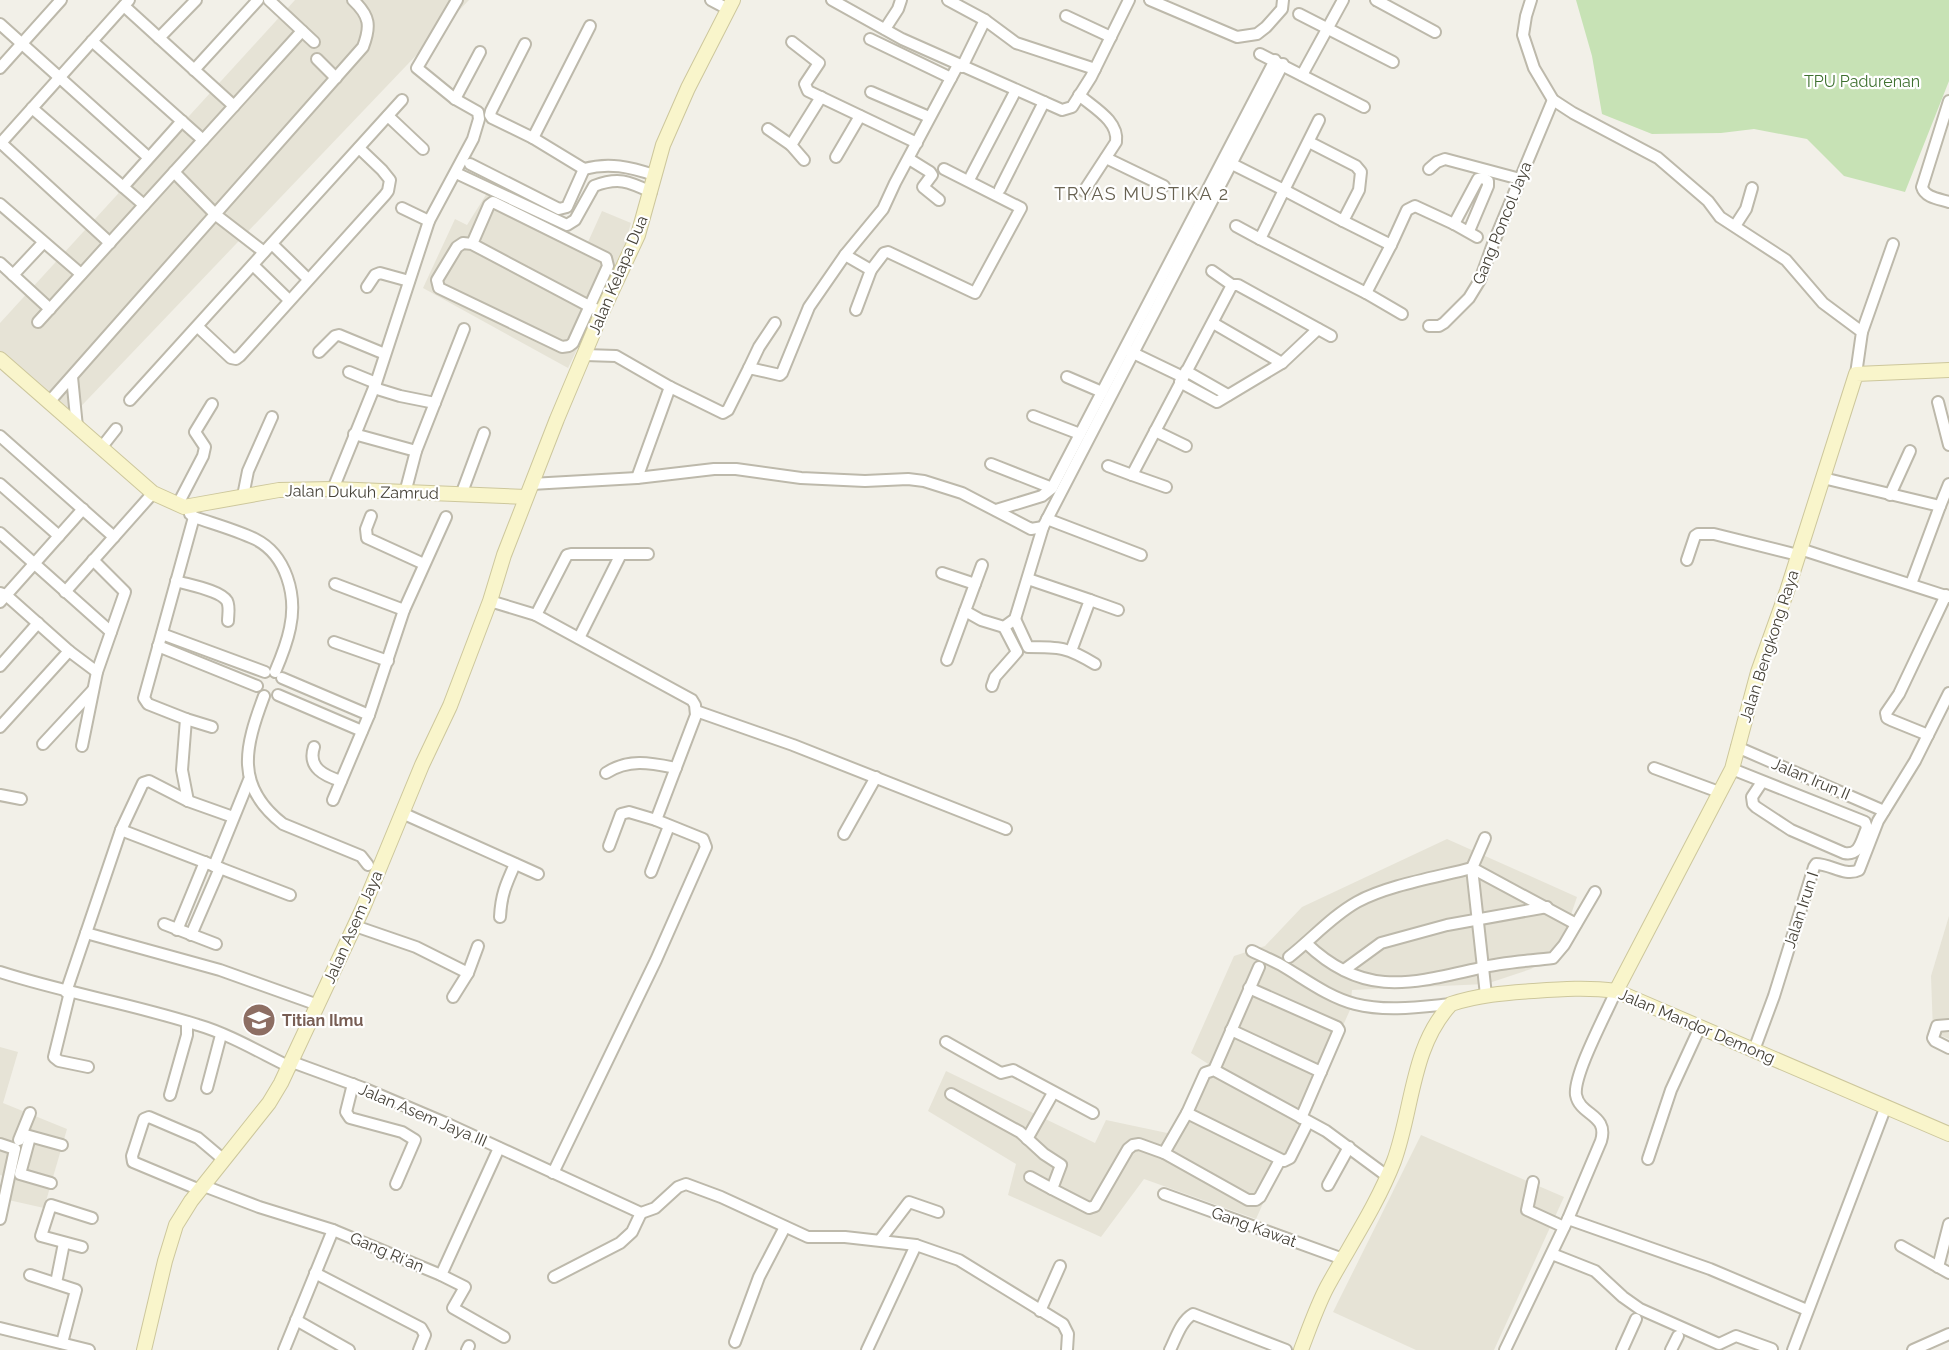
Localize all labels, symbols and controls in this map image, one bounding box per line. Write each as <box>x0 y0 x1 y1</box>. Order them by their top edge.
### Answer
park label: TPU Padurenan <box>1804 72 1920 91</box>
street label: Gang Poncol Jaya <box>1469 159 1535 287</box>
district label: TRYAS MUSTIKA 2 <box>1054 183 1230 204</box>
street label: Jalan Kelapa Dua <box>584 213 652 337</box>
street label: Jalan Dukuh Zamrud <box>285 481 439 503</box>
street label: Jalan Bengkong Raya <box>1735 568 1803 724</box>
street label: Jalan Irun II <box>1769 754 1853 804</box>
street label: Jalan Asem Jaya <box>320 868 386 986</box>
street label: Jalan Irun I <box>1780 869 1822 951</box>
street label: Jalan Mandor Demong <box>1616 984 1778 1068</box>
school or university icon: Titian Ilmu <box>241 1002 277 1038</box>
place label: Titian Ilmu <box>282 1011 363 1030</box>
street label: Jalan Asem Jaya III <box>356 1079 490 1151</box>
street label: Gang Kawat <box>1209 1203 1300 1251</box>
street label: Gang Ri'an <box>347 1228 427 1276</box>

